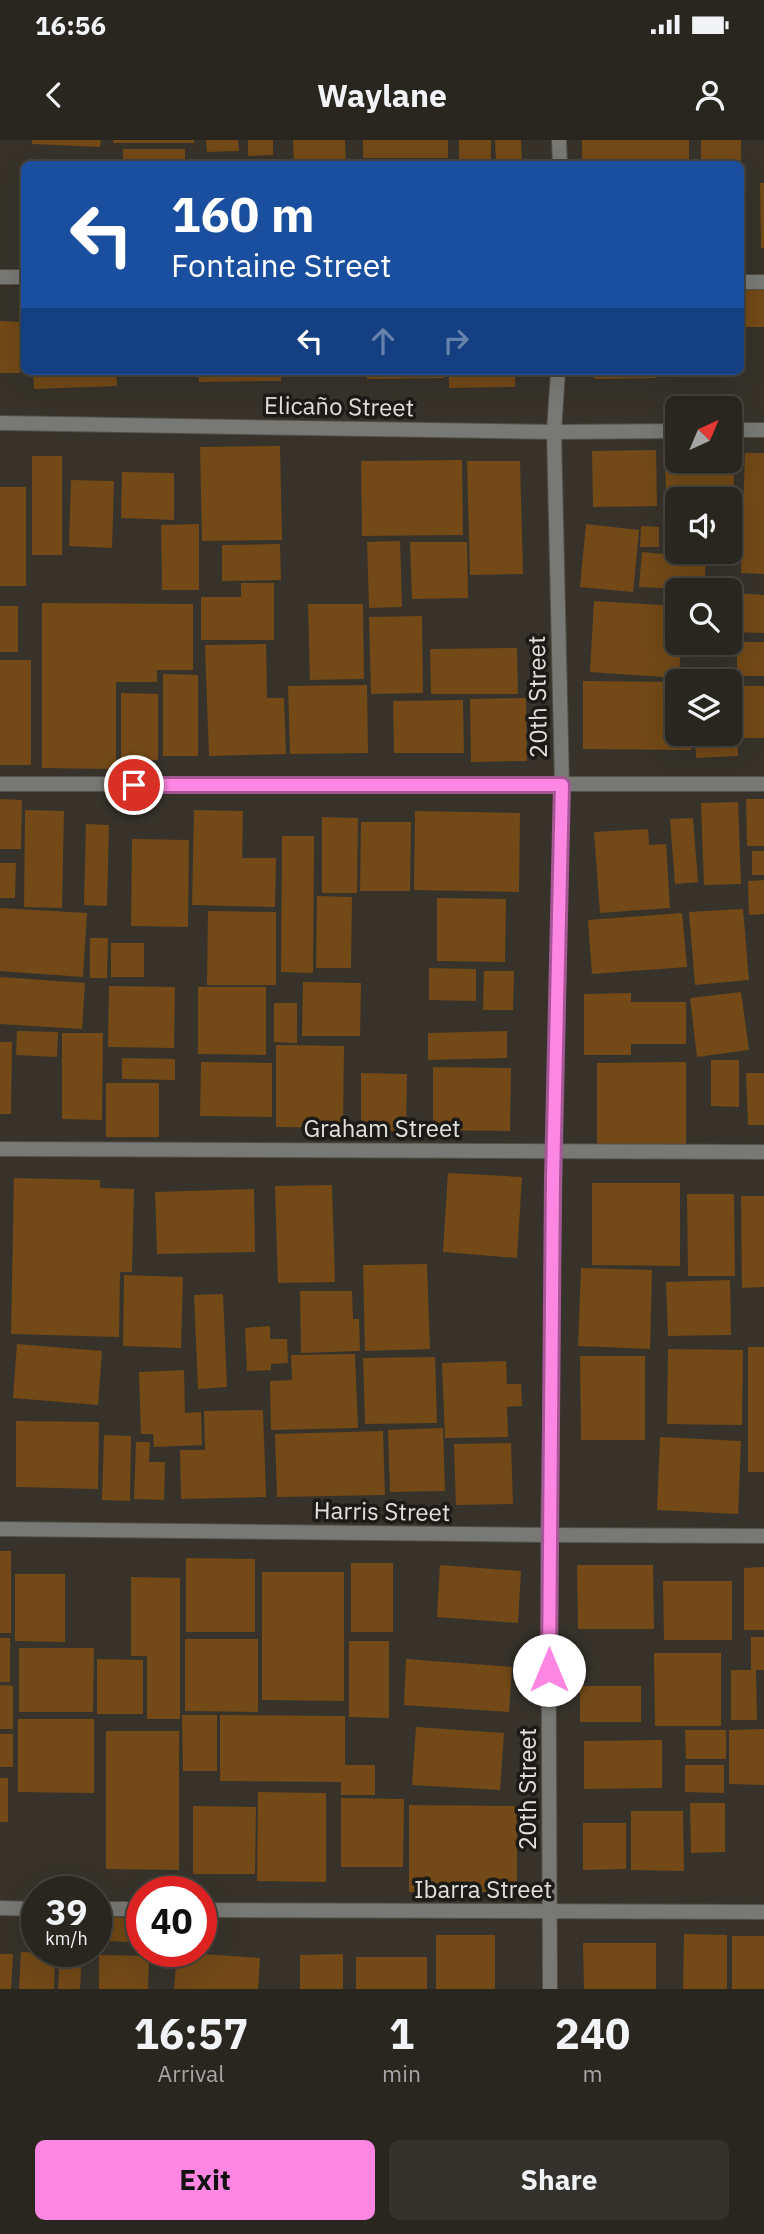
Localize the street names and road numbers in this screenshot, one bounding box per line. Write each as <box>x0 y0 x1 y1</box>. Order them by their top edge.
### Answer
street label: Elicaño Street <box>264 389 414 423</box>
street label: 20th Street <box>520 636 554 758</box>
street label: Graham Street <box>303 1112 461 1144</box>
street label: Harris Street <box>313 1494 451 1528</box>
street label: 20th Street <box>511 1728 543 1850</box>
street label: Ibarra Street <box>414 1873 552 1905</box>

